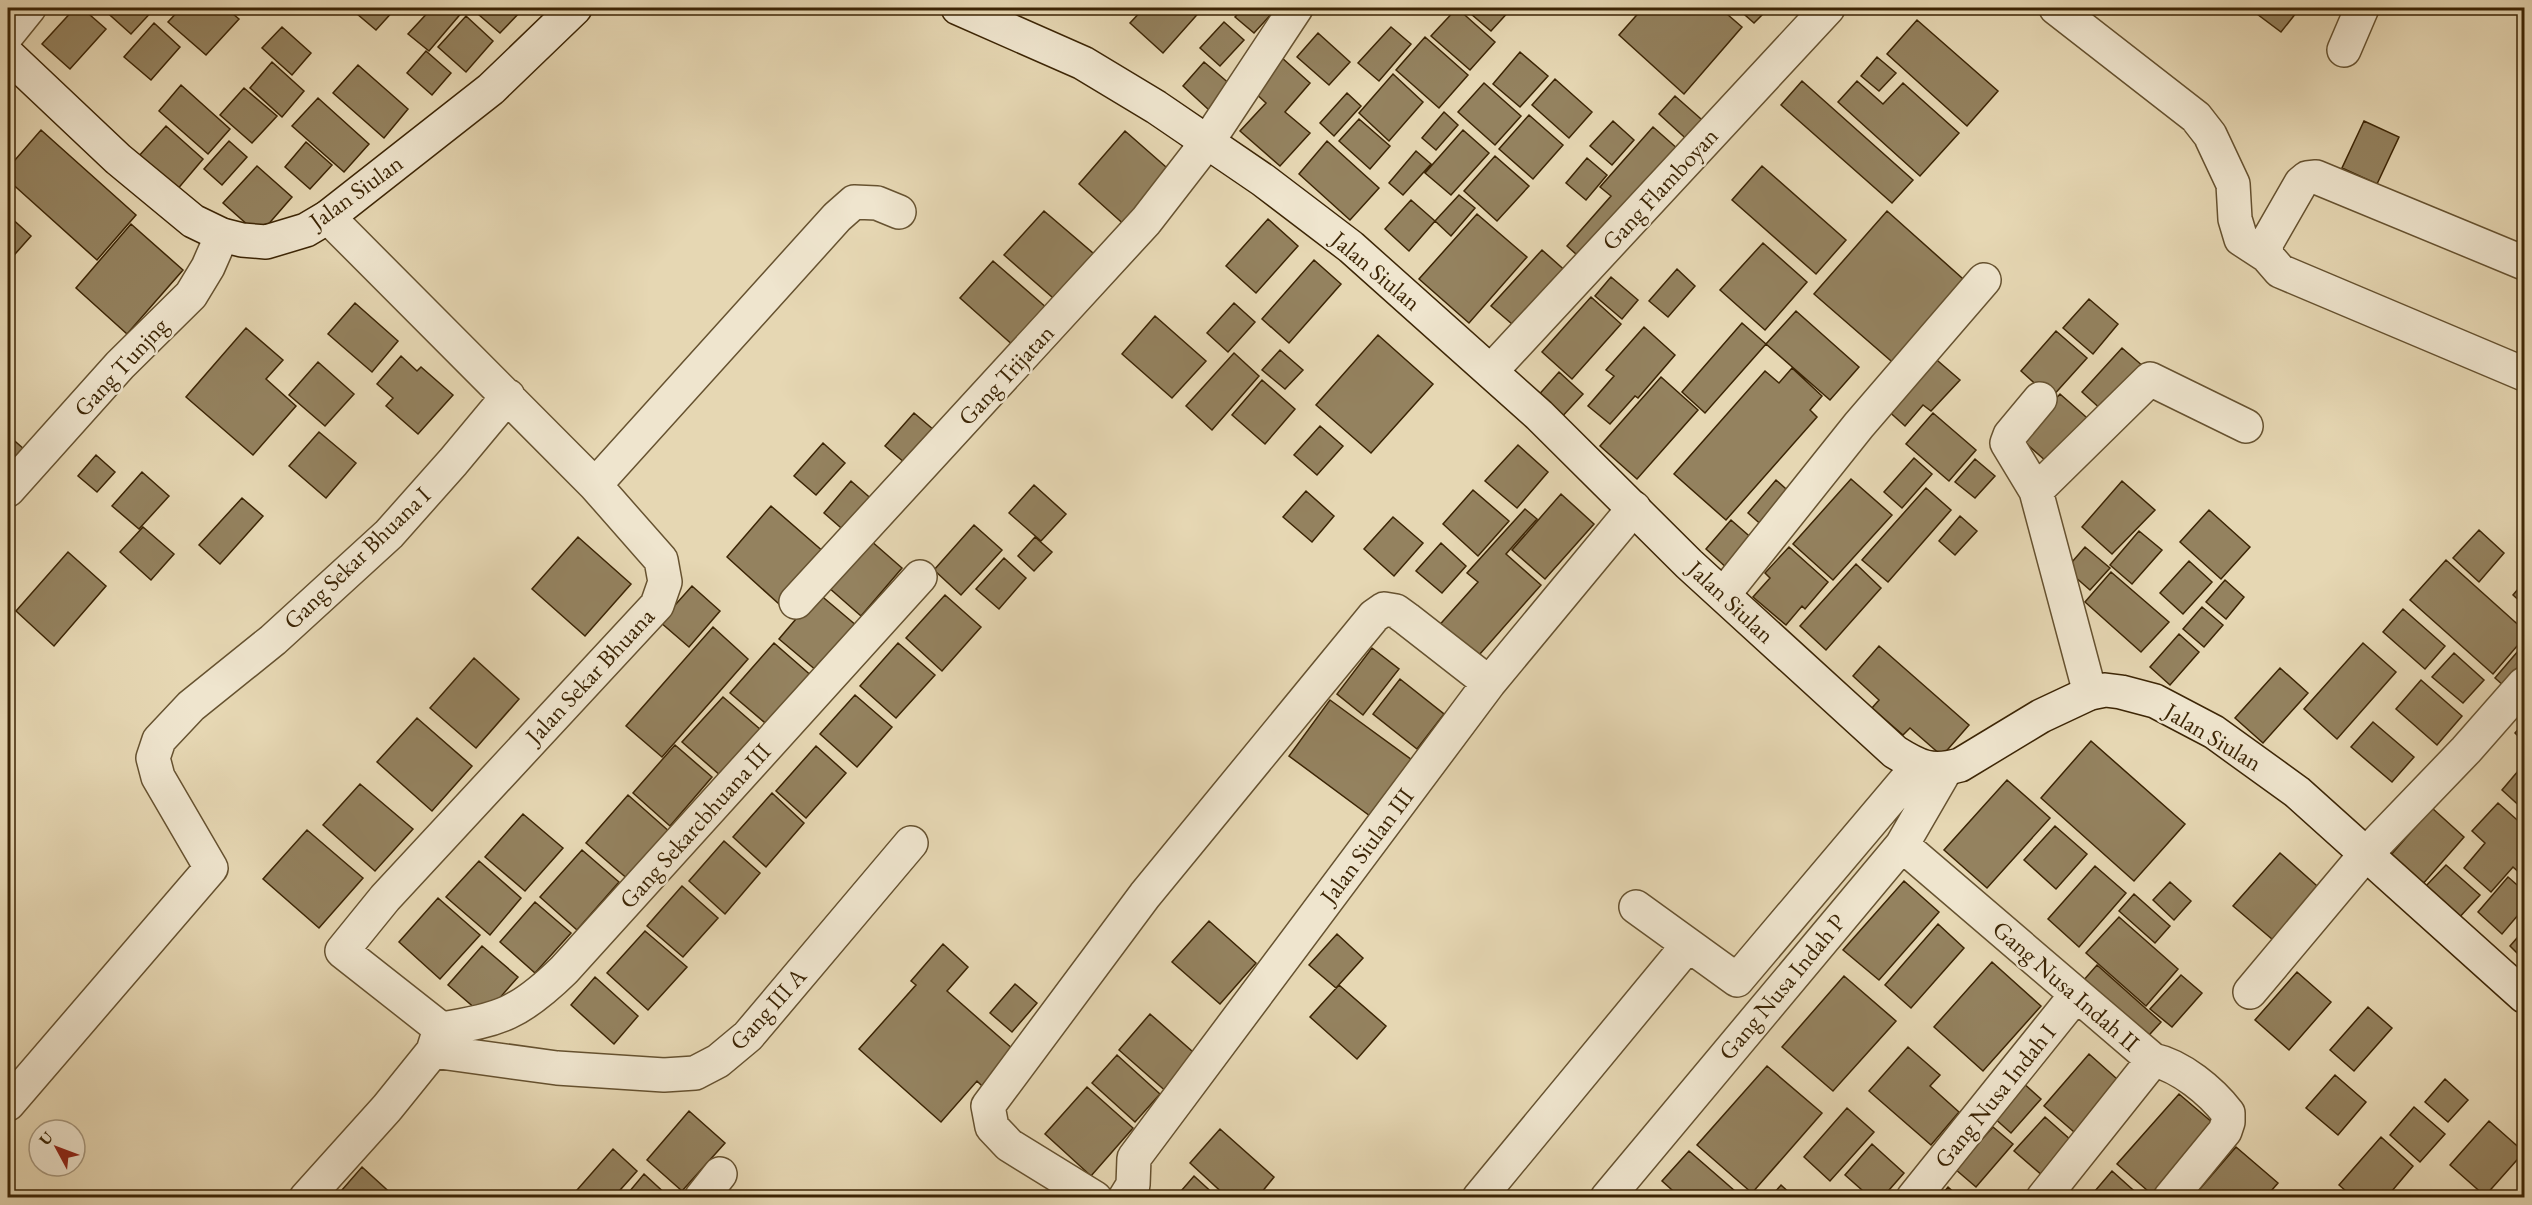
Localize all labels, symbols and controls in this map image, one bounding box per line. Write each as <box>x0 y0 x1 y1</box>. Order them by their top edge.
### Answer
street label: Gang Flamboyan <box>1595 120 1725 257</box>
street label: Jalan Siulan <box>301 147 409 237</box>
street label: Jalan Siulan <box>1323 223 1428 317</box>
street label: Gang Tunjng <box>67 310 175 423</box>
street label: Gang Trijatan <box>951 317 1061 432</box>
street label: Gang Sekar Bhuana I <box>276 479 437 636</box>
street label: Jalan Siulan <box>1680 552 1782 650</box>
street label: Jalan Sekar Bhuana <box>517 601 661 752</box>
street label: Jalan Siulan <box>2157 694 2268 778</box>
street label: Gang Sekarcbhuana III <box>612 736 777 915</box>
street label: Jalan Siulan III <box>1312 781 1420 912</box>
street label: Gang Nusa Indah P <box>1711 907 1852 1066</box>
street label: Gang Nusa Indah II <box>1986 913 2146 1058</box>
street label: Gang III A <box>722 961 813 1057</box>
street label: Gang Nusa Indah I <box>1927 1017 2062 1174</box>
north arrow <box>27 1118 87 1178</box>
text: U <box>34 1127 58 1150</box>

